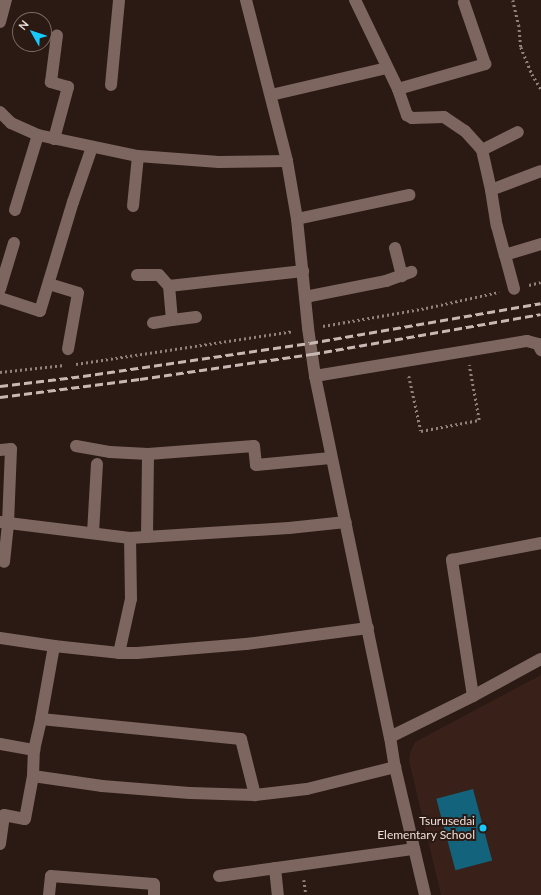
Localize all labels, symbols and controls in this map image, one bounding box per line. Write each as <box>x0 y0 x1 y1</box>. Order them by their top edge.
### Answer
north arrow <box>12 12 52 52</box>
text: N <box>15 17 31 32</box>
place label: Tsurusedai Elementary School <box>377 814 475 842</box>
marker: Tsurusedai Elementary School <box>478 823 488 833</box>

